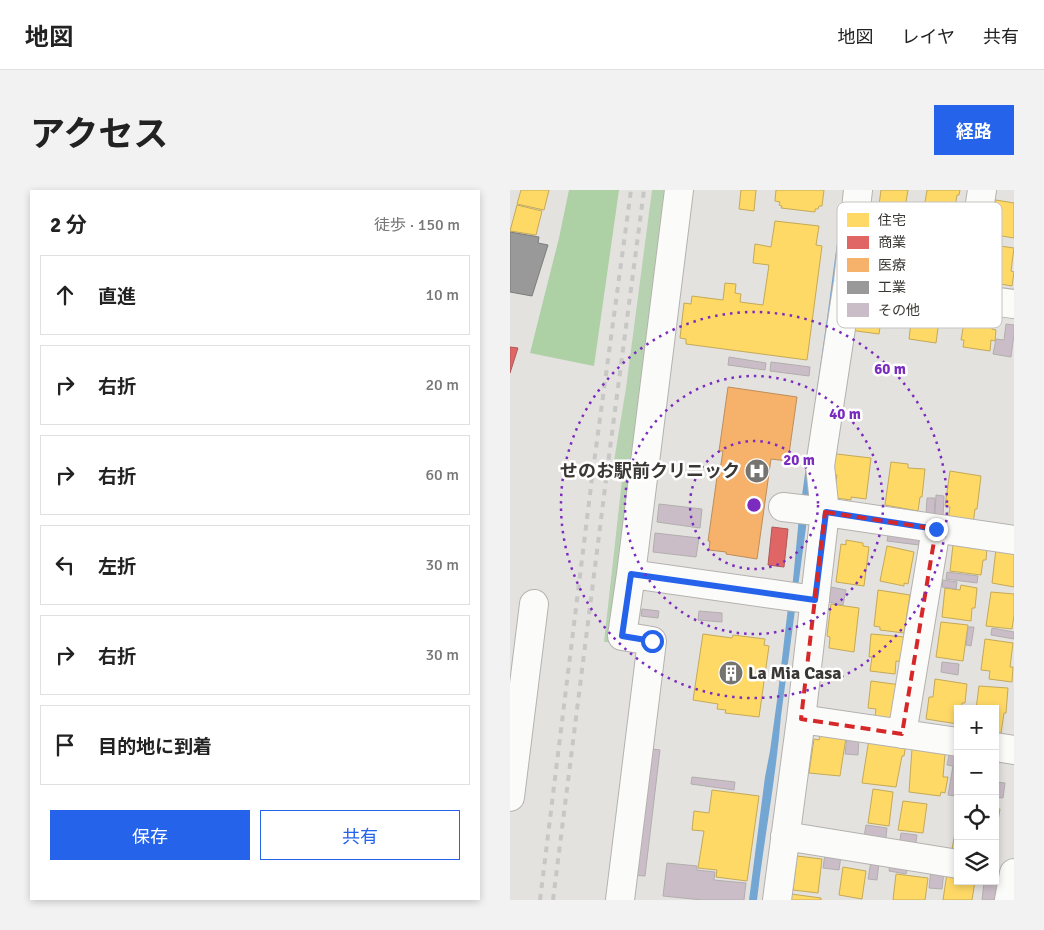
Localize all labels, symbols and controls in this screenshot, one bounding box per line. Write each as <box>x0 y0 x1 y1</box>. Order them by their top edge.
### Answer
text: 地図 <box>25 22 73 52</box>
text: 地図 <box>838 26 874 48</box>
text: レイヤ <box>902 26 955 48</box>
text: 共有 <box>983 26 1019 48</box>
button: 経路 <box>934 105 1014 155</box>
text: アクセス <box>30 113 168 156</box>
legend <box>837 202 1002 328</box>
text: 2 分 <box>50 212 87 238</box>
text: 住宅 <box>878 212 906 229</box>
text: 徒歩 · 150 m <box>374 215 460 235</box>
text: 商業 <box>878 234 906 251</box>
text: 医療 <box>878 257 906 274</box>
text: 工業 <box>878 279 906 296</box>
icon: ahead <box>51 281 79 309</box>
text: 直進 <box>98 285 136 309</box>
text: 10 m <box>425 285 459 305</box>
text: その他 <box>878 302 920 319</box>
text: 60 m <box>874 360 906 378</box>
icon: right <box>51 371 79 399</box>
text: 右折 <box>98 375 136 399</box>
text: 20 m <box>425 375 459 395</box>
text: 40 m <box>829 405 861 423</box>
text: 20 m <box>783 451 815 469</box>
hospital icon: せのお駅前クリニック <box>744 458 770 484</box>
place label: せのお駅前クリニック <box>560 460 740 482</box>
icon: right <box>51 461 79 489</box>
text: 右折 <box>98 465 136 489</box>
text: 60 m <box>425 465 459 485</box>
centre of rings <box>745 496 763 514</box>
route end <box>925 518 948 541</box>
icon: left <box>51 551 79 579</box>
text: 左折 <box>98 555 136 579</box>
text: 30 m <box>425 555 459 575</box>
route start <box>641 630 664 653</box>
icon: right <box>51 641 79 669</box>
text: 右折 <box>98 645 136 669</box>
text: 30 m <box>425 645 459 665</box>
building icon: La Mia Casa <box>718 660 744 686</box>
place label: La Mia Casa <box>748 662 842 684</box>
map controls <box>954 705 999 885</box>
button: + <box>954 705 999 750</box>
icon: arrive <box>51 731 79 759</box>
text: 目的地に到着 <box>98 735 212 759</box>
button: − <box>954 750 999 795</box>
button: locate <box>954 795 999 840</box>
button: 保存 <box>50 810 250 860</box>
button: 共有 <box>260 810 460 860</box>
button: layers <box>954 840 999 885</box>

